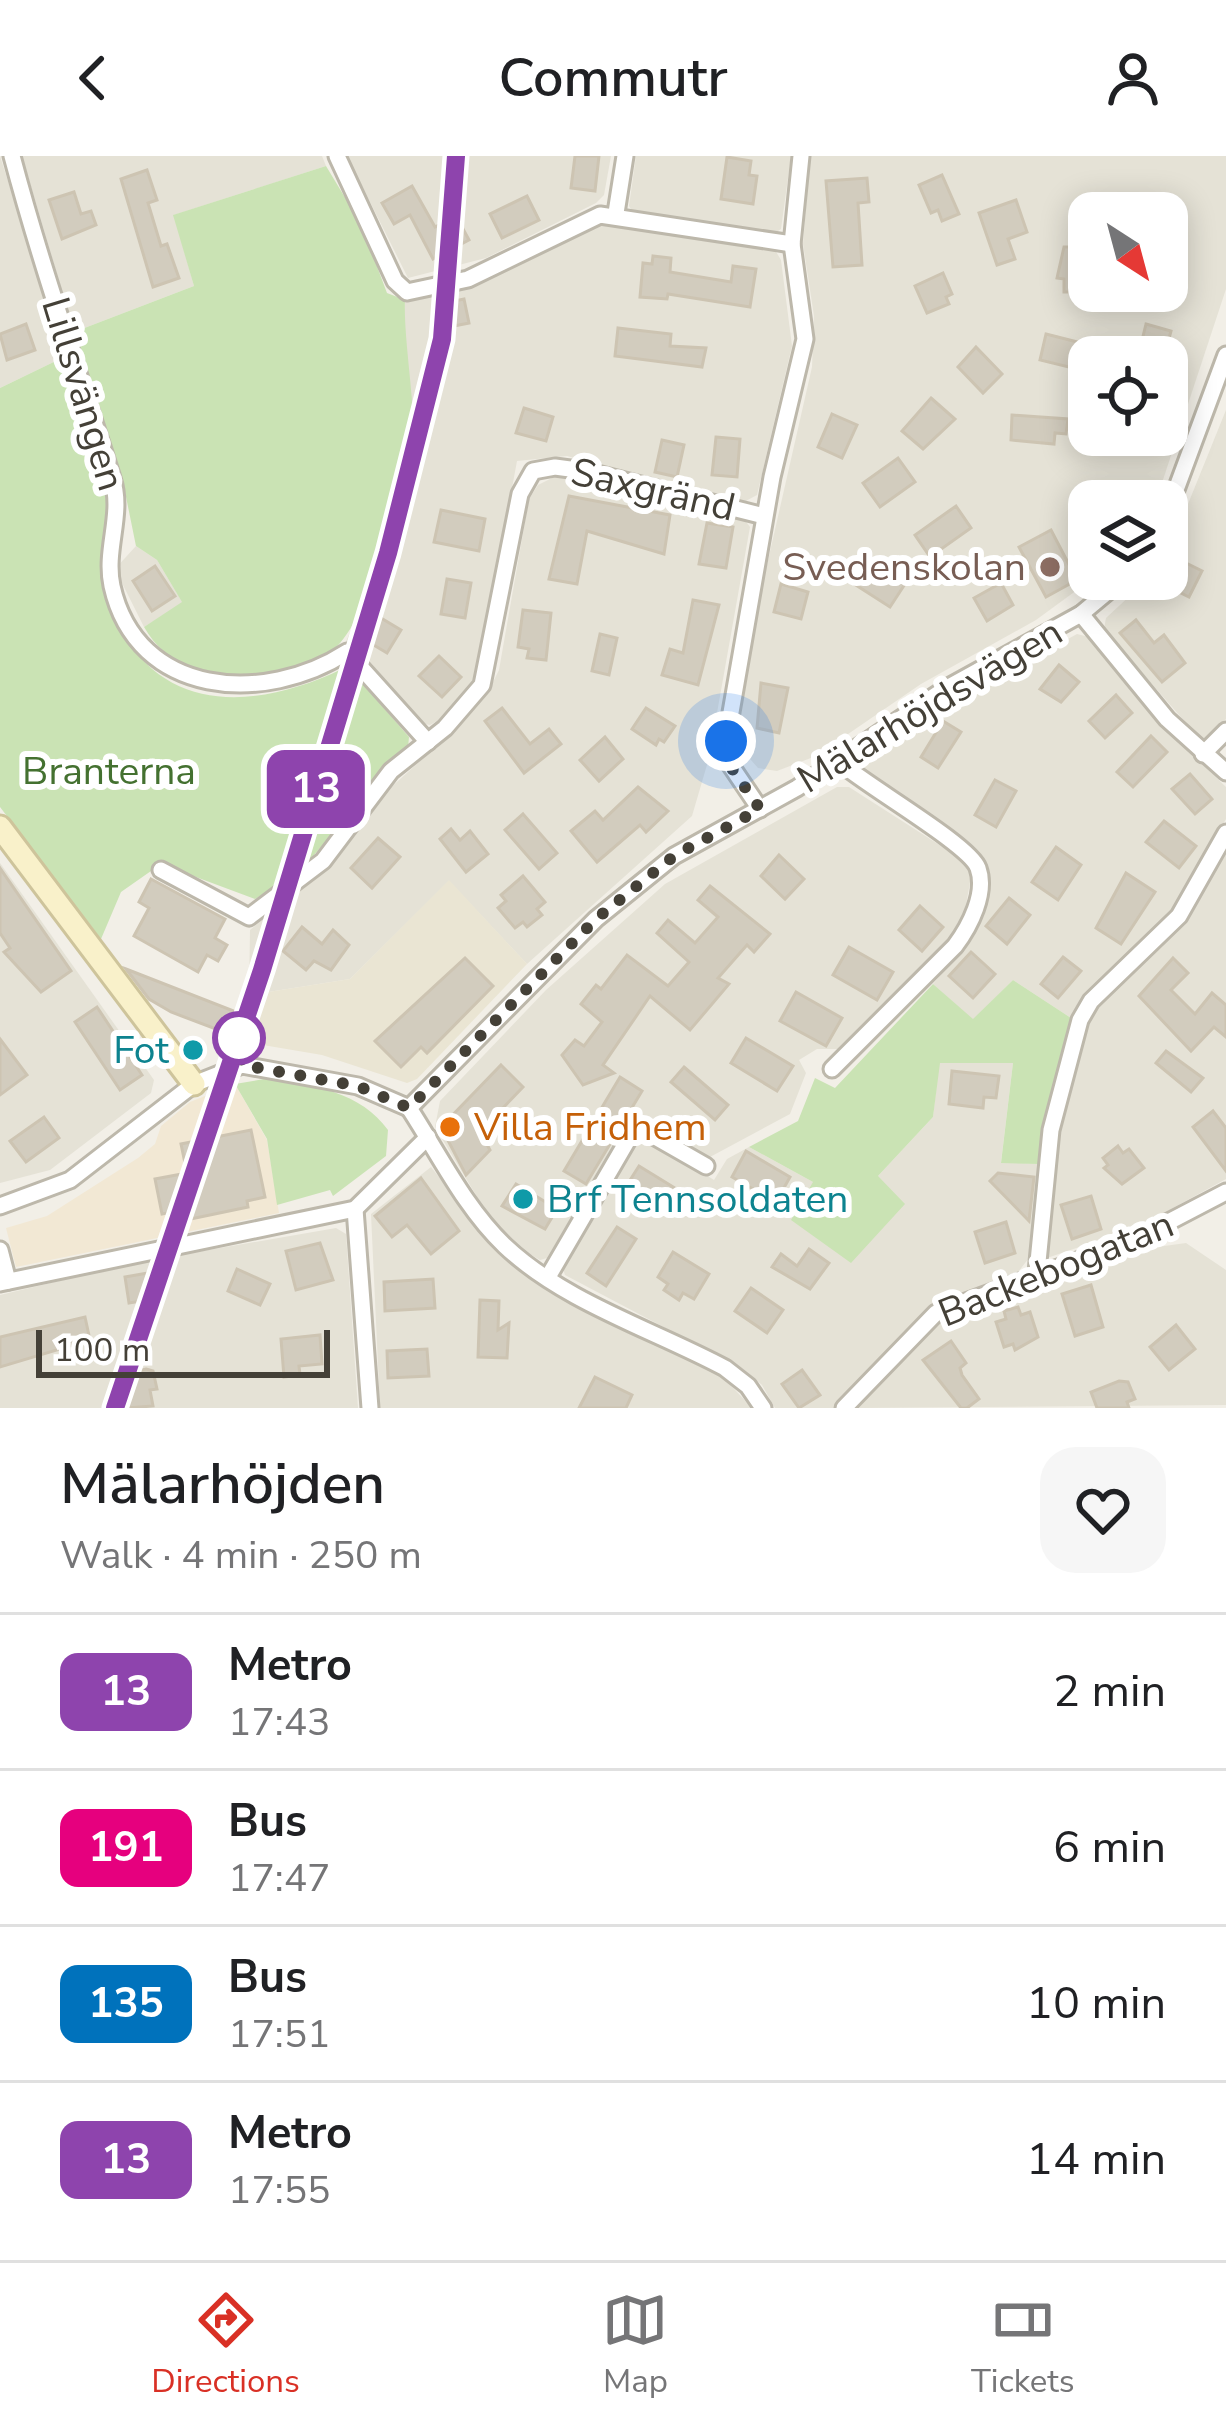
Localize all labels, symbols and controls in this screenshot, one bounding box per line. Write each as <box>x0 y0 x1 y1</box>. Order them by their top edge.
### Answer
text: Commutr <box>498 41 728 115</box>
icon: back <box>60 45 126 111</box>
icon: person <box>1100 45 1166 111</box>
north arrow <box>1068 192 1188 312</box>
map controls <box>1068 192 1188 600</box>
street label: Lillsvängen <box>28 291 138 497</box>
button: locate <box>1068 336 1188 456</box>
street label: Saxgränd <box>566 445 740 535</box>
button: layers <box>1068 480 1188 600</box>
place label: Svedenskolan <box>782 541 1026 594</box>
marker: Svedenskolan <box>1037 554 1063 580</box>
street label: Mälarhöjdsvägen <box>788 606 1072 806</box>
your location <box>696 711 756 771</box>
park label: Branterna <box>22 745 196 798</box>
line badge: 13 <box>262 750 370 828</box>
text: 13 <box>291 760 341 817</box>
unlabelled marker <box>214 1013 264 1063</box>
place label: Fot <box>113 1024 169 1077</box>
marker: Fot <box>180 1037 206 1063</box>
place label: Villa Fridhem <box>473 1101 707 1154</box>
marker: Villa Fridhem <box>437 1114 463 1140</box>
place label: Brf Tennsoldaten <box>547 1173 848 1226</box>
marker: Brf Tennsoldaten <box>510 1186 536 1212</box>
street label: Backebogatan <box>931 1198 1181 1340</box>
scale bar <box>36 1324 330 1377</box>
text: 100 m <box>54 1328 150 1373</box>
text: Mälarhöjden <box>60 1445 385 1523</box>
button: heart <box>1040 1447 1166 1573</box>
text: Walk · 4 min · 250 m <box>60 1529 422 1582</box>
text: Metro <box>228 1635 352 1696</box>
text: 2 min <box>1053 1661 1166 1722</box>
text: 13 <box>101 1663 151 1720</box>
text: 17:43 <box>228 1696 331 1749</box>
text: Bus <box>228 1791 307 1852</box>
text: 6 min <box>1053 1817 1166 1878</box>
text: 191 <box>88 1819 164 1876</box>
text: 17:47 <box>228 1852 331 1905</box>
text: Bus <box>228 1947 307 2008</box>
text: 10 min <box>1026 1973 1166 2034</box>
text: 135 <box>88 1975 164 2032</box>
text: 17:51 <box>228 2008 331 2061</box>
text: Metro <box>228 2103 352 2164</box>
text: 14 min <box>1026 2129 1166 2190</box>
text: 13 <box>101 2131 151 2188</box>
text: 17:55 <box>228 2164 331 2217</box>
tab: Directions <box>151 2287 300 2404</box>
tab: Map <box>602 2287 668 2404</box>
tab: Tickets <box>971 2287 1075 2404</box>

